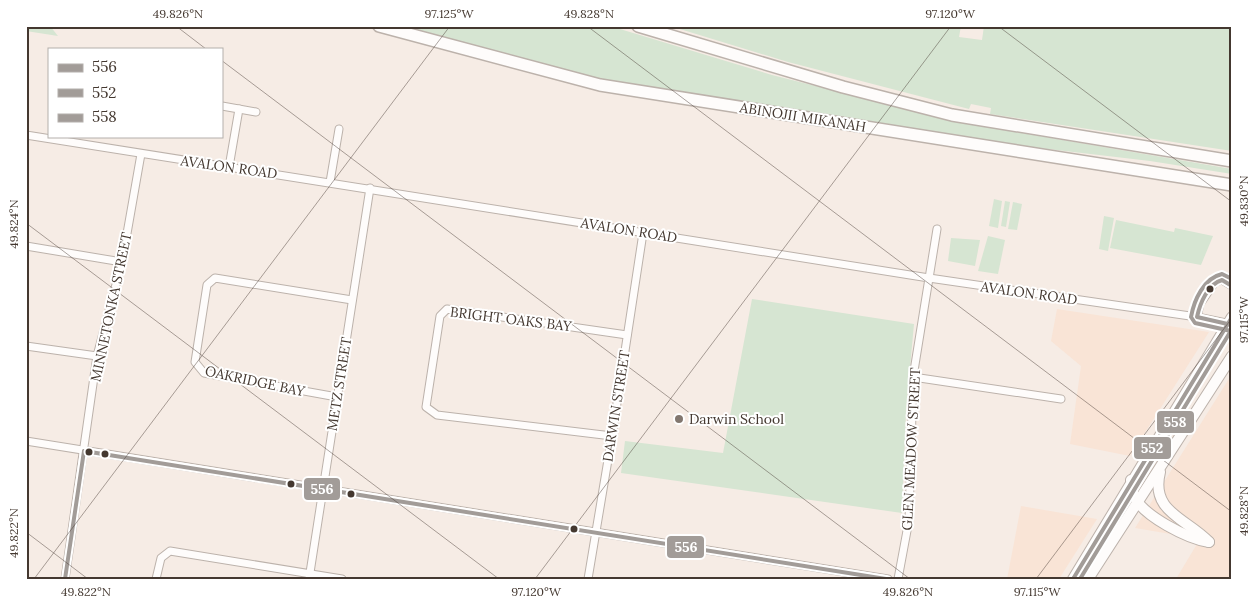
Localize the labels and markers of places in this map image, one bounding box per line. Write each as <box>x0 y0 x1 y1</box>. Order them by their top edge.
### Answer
unlabelled marker <box>1205 284 1215 294</box>
place label: Darwin School <box>689 410 784 428</box>
marker: Darwin School <box>673 413 685 425</box>
unlabelled marker <box>84 447 94 457</box>
unlabelled marker <box>100 449 110 459</box>
unlabelled marker <box>286 479 296 489</box>
unlabelled marker <box>346 489 356 499</box>
unlabelled marker <box>569 524 579 534</box>

